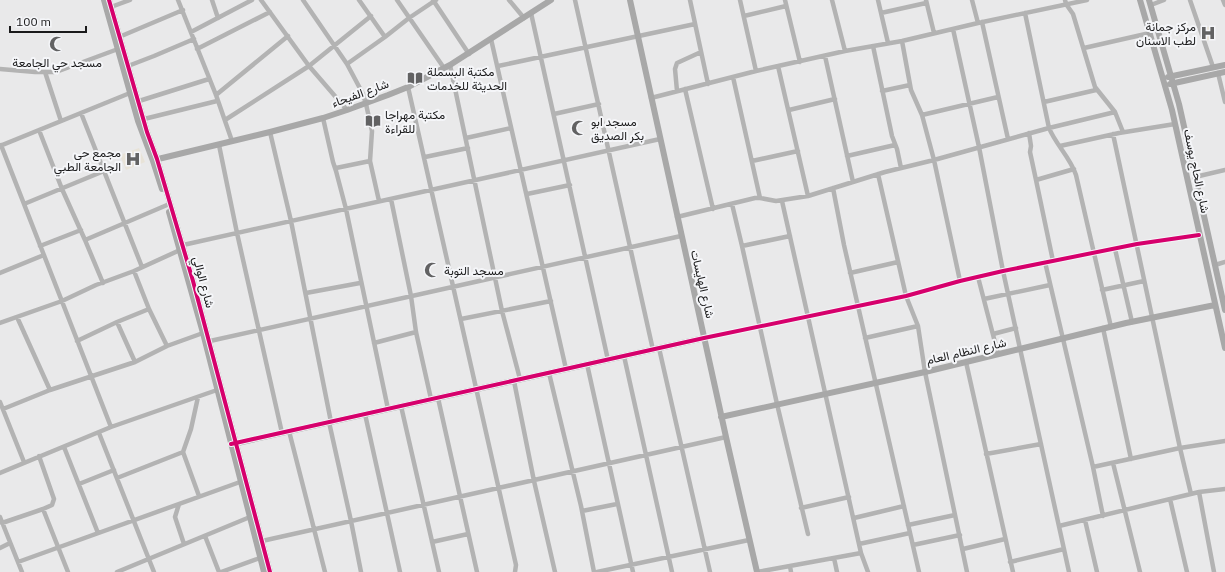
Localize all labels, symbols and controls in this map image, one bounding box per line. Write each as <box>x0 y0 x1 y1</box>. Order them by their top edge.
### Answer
scale bar <box>10 8 86 34</box>
text: 100 m <box>16 14 51 29</box>
place label: مركز جمانة لطب الاسنان <box>1136 19 1196 48</box>
hospital icon: مركز جمانة لطب الاسنان <box>1199 24 1217 42</box>
mosque icon: مسجد حي الجامعة <box>48 35 66 53</box>
place label: مسجد حي الجامعة <box>12 55 102 73</box>
place label: مكتبة البسملة الحديثة للخدمات <box>427 64 507 93</box>
library icon: مكتبة البسملة الحديثة للخدمات <box>406 69 424 87</box>
street label: شارع الفيحاء <box>329 76 391 112</box>
place label: مكتبة مهراجا للقراءة <box>385 107 445 137</box>
library icon: مكتبة مهراجا للقراءة <box>364 112 382 130</box>
place label: مسجد ابو بكر الصديق <box>591 114 644 144</box>
mosque icon: مسجد ابو بكر الصديق <box>570 119 588 137</box>
street label: شارع الحاج يوسف <box>1179 128 1213 215</box>
place label: مجمع حي الجامعة الطبي <box>54 145 121 177</box>
hospital icon: مجمع حي الجامعة الطبي <box>124 150 142 168</box>
street label: شارع الهايسات <box>686 248 718 320</box>
street label: شارع الوالي <box>187 255 218 310</box>
mosque icon: مسجد التوبة <box>423 261 441 279</box>
place label: مسجد التوبة <box>444 263 504 279</box>
street label: شارع النظام العام <box>924 334 1008 369</box>

